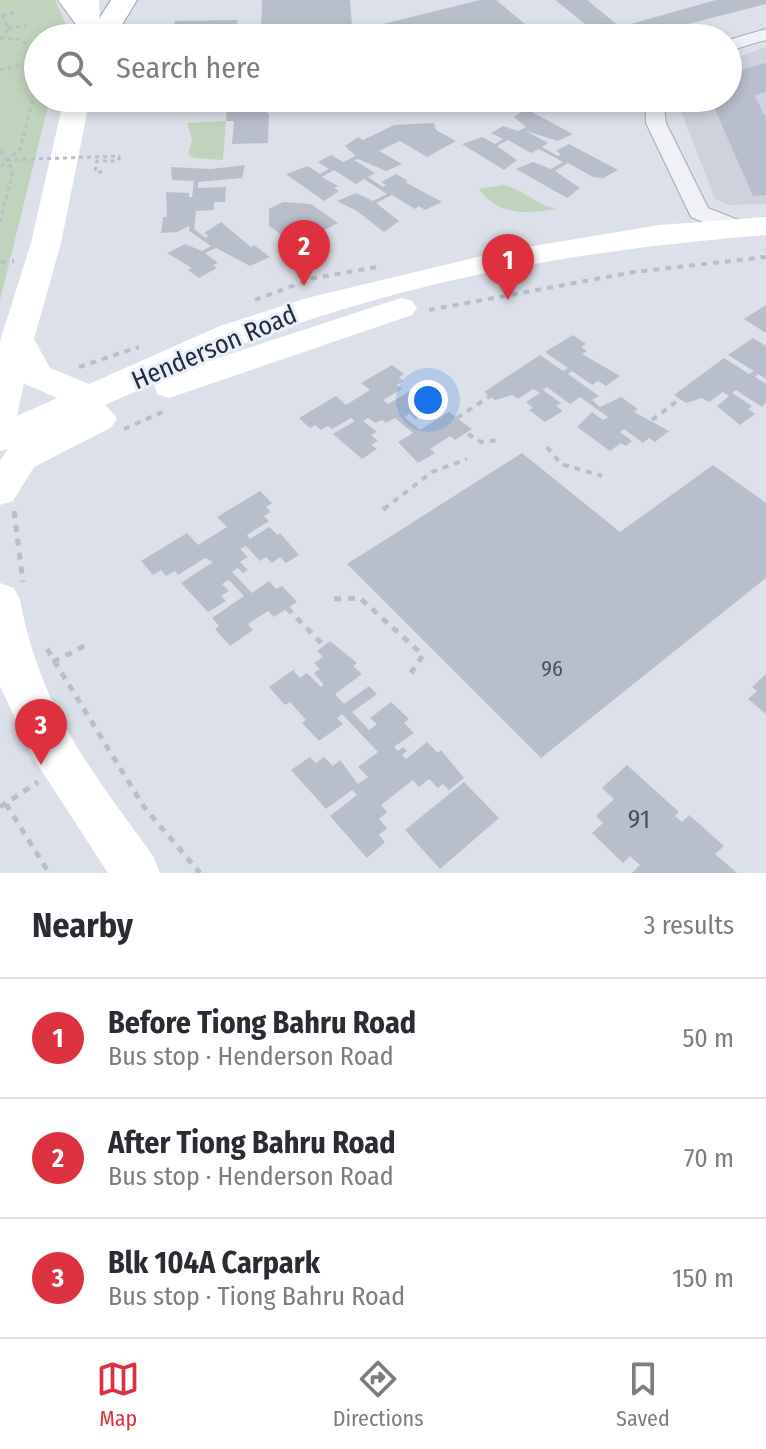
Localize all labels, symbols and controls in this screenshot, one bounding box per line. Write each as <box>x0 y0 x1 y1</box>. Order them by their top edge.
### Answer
search box <box>24 24 742 112</box>
icon: search <box>52 46 96 90</box>
text: Search here <box>116 50 261 86</box>
pin: 2 <box>278 220 330 286</box>
pin: 1 <box>482 234 534 300</box>
street label: Henderson Road <box>127 299 301 396</box>
your location <box>408 380 448 420</box>
house number: 96 <box>541 655 563 682</box>
pin: 3 <box>15 699 67 765</box>
house number: 91 <box>628 804 650 835</box>
text: Nearby <box>32 905 133 946</box>
text: 3 results <box>644 910 734 941</box>
text: Before Tiong Bahru Road <box>108 1005 416 1041</box>
text: 1 <box>53 1023 64 1054</box>
text: 50 m <box>682 1023 734 1054</box>
text: Bus stop · Henderson Road <box>108 1041 394 1072</box>
text: After Tiong Bahru Road <box>108 1125 396 1161</box>
text: 2 <box>52 1143 64 1174</box>
text: 70 m <box>684 1143 734 1174</box>
text: Bus stop · Henderson Road <box>108 1161 394 1192</box>
text: Blk 104A Carpark <box>108 1245 320 1281</box>
text: 3 <box>52 1263 64 1294</box>
text: 150 m <box>672 1263 734 1294</box>
text: Bus stop · Tiong Bahru Road <box>108 1281 405 1312</box>
tab: Map <box>96 1357 140 1432</box>
tab: Directions <box>333 1357 424 1432</box>
tab: Saved <box>616 1357 670 1432</box>

